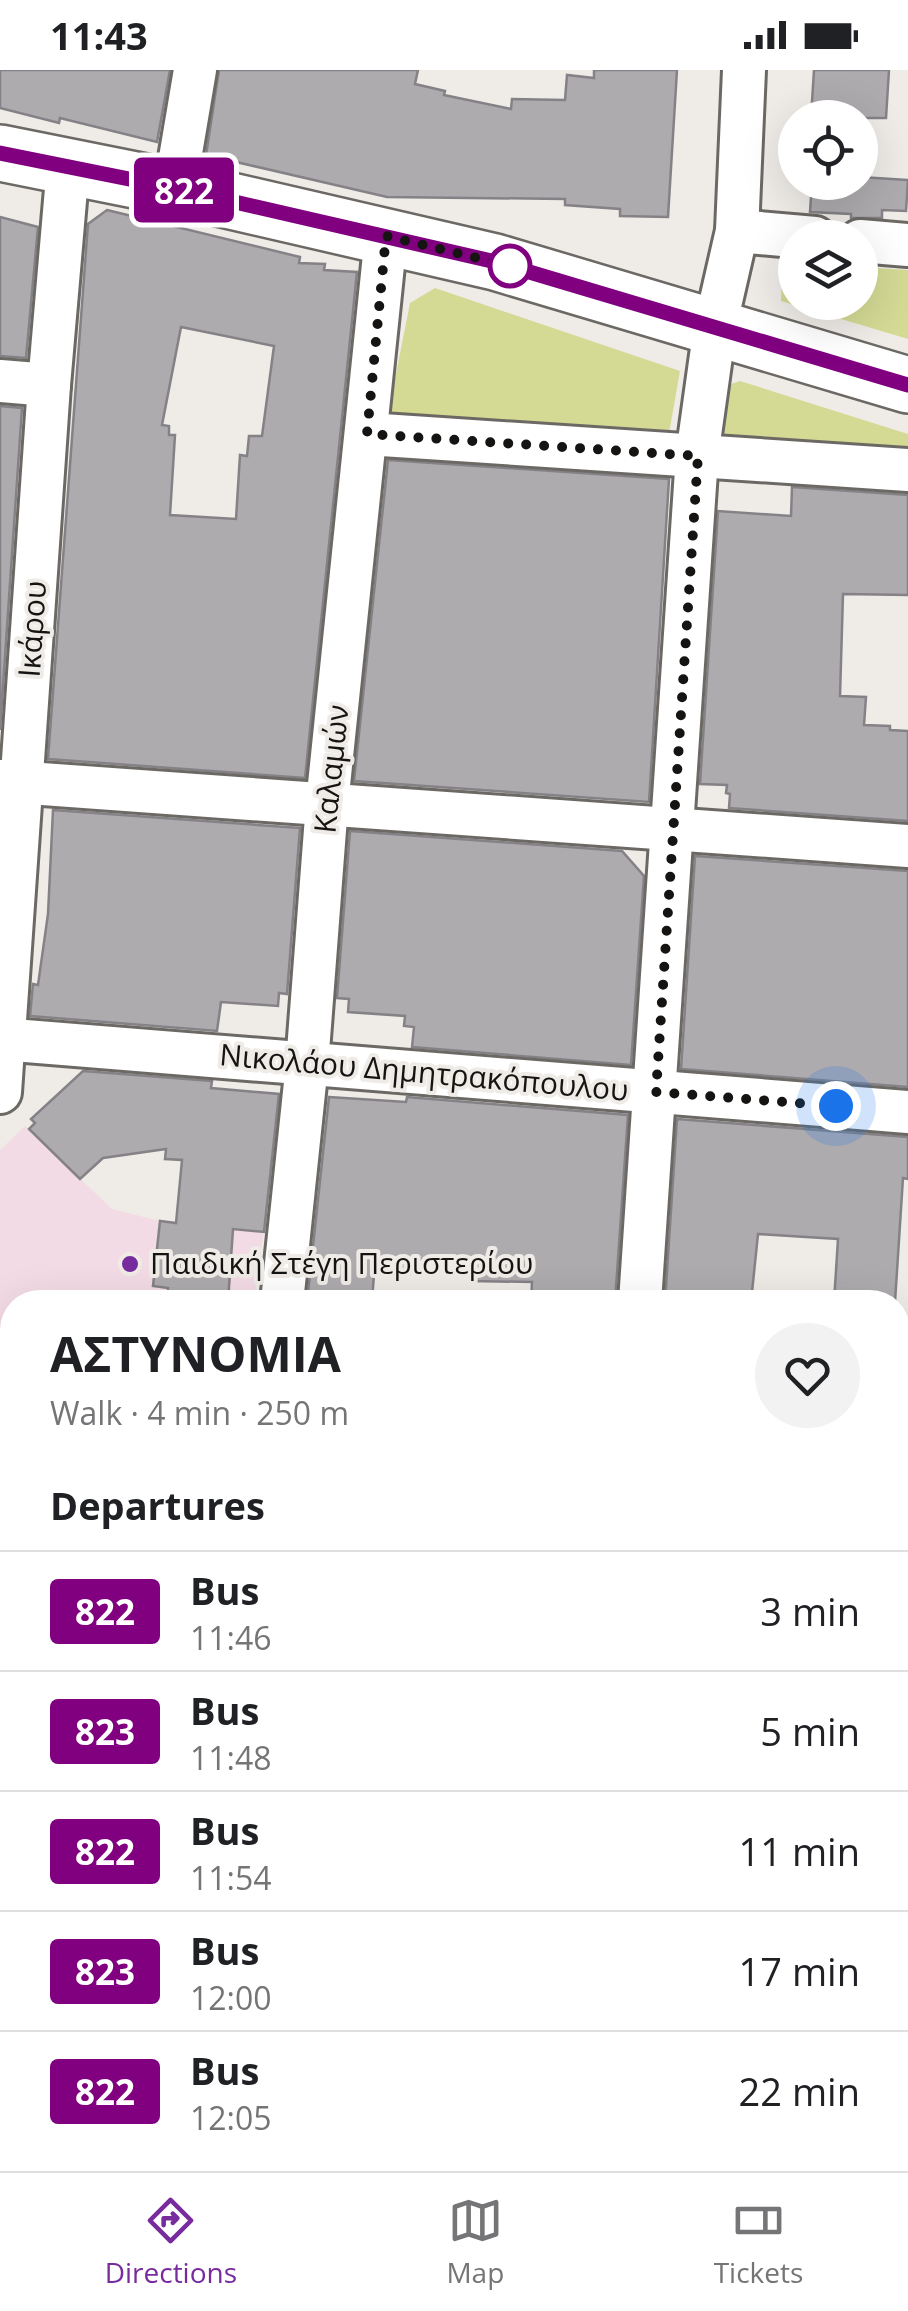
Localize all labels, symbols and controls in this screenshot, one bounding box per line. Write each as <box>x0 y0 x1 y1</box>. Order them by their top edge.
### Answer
text: 11:43 <box>50 9 148 61</box>
map controls <box>778 100 878 320</box>
button: locate <box>778 100 878 200</box>
line badge: 822 <box>126 158 242 222</box>
text: 822 <box>154 167 214 214</box>
button: layers <box>778 220 878 320</box>
unlabelled marker <box>489 245 531 287</box>
street label: Ικάρου <box>8 579 55 679</box>
street label: Καλαμών <box>303 703 358 835</box>
street label: Νικολάου Δημητρακόπουλου <box>218 1033 630 1110</box>
your location <box>811 1081 861 1131</box>
place label: Παιδική Στέγη Περιστερίου <box>150 1242 533 1283</box>
marker: Παιδική Στέγη Περιστερίου <box>119 1253 141 1275</box>
text: ΑΣΤΥΝΟΜΙΑ <box>50 1321 341 1386</box>
button: heart <box>755 1323 860 1428</box>
text: Walk · 4 min · 250 m <box>50 1391 349 1434</box>
text: Departures <box>50 1479 265 1531</box>
text: Bus <box>190 1564 259 1616</box>
text: 3 min <box>760 1585 860 1637</box>
text: 822 <box>75 1588 135 1635</box>
text: 11:46 <box>190 1616 272 1659</box>
text: Bus <box>190 1684 259 1736</box>
text: 5 min <box>760 1705 860 1757</box>
text: 823 <box>75 1708 135 1755</box>
text: 11:48 <box>190 1736 272 1779</box>
text: Bus <box>190 1804 259 1856</box>
text: 11 min <box>739 1825 860 1877</box>
text: 822 <box>75 1828 135 1875</box>
text: 11:54 <box>190 1856 272 1899</box>
text: Bus <box>190 1924 259 1976</box>
text: 17 min <box>739 1945 860 1997</box>
text: 823 <box>75 1948 135 1995</box>
text: 12:00 <box>190 1976 272 2019</box>
text: Bus <box>190 2044 259 2096</box>
text: 22 min <box>739 2065 860 2117</box>
text: 822 <box>75 2068 135 2115</box>
text: 12:05 <box>190 2096 272 2139</box>
tab: Directions <box>105 2193 237 2291</box>
tab: Map <box>446 2193 504 2291</box>
tab: Tickets <box>714 2193 803 2291</box>

